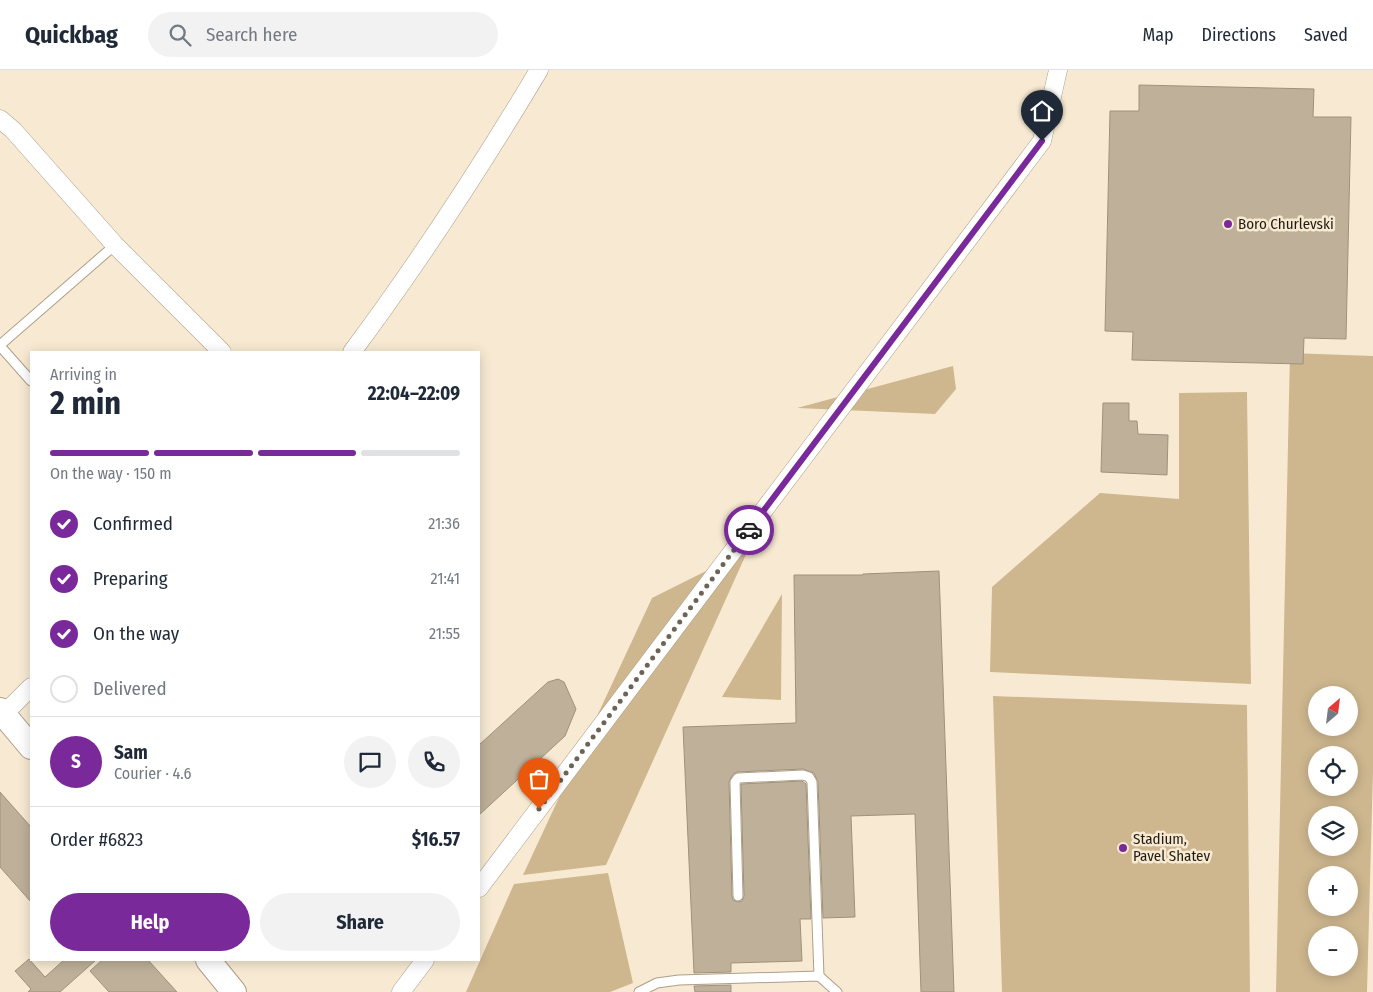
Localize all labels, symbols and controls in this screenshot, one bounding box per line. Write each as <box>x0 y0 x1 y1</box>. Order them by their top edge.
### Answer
search box <box>148 12 498 57</box>
text: Quickbag <box>25 21 118 49</box>
icon: search <box>166 21 194 49</box>
text: Search here <box>206 23 297 46</box>
text: Map <box>1142 24 1174 46</box>
text: Directions <box>1202 24 1276 46</box>
text: Saved <box>1304 24 1348 46</box>
pin <box>1021 90 1063 141</box>
icon: home <box>1028 97 1056 125</box>
place label: Boro Churlevski <box>1238 215 1334 233</box>
marker: Boro Churlevski <box>1222 218 1234 230</box>
text: Arriving in <box>50 365 117 384</box>
text: 22:04–22:09 <box>368 382 460 405</box>
text: 2 min <box>50 384 121 422</box>
text: On the way · 150 m <box>50 464 171 483</box>
courier <box>724 505 774 555</box>
icon: check <box>50 510 78 538</box>
text: Confirmed <box>93 512 173 535</box>
text: 21:36 <box>428 514 460 533</box>
icon: car <box>735 516 763 544</box>
icon: check <box>50 565 78 593</box>
text: Preparing <box>93 567 168 590</box>
text: 21:41 <box>431 569 460 588</box>
icon: check <box>50 620 78 648</box>
text: On the way <box>93 622 179 645</box>
text: 21:55 <box>429 624 460 643</box>
text: Delivered <box>93 677 167 700</box>
north arrow <box>1308 686 1358 736</box>
map controls <box>1308 686 1358 976</box>
button: chat <box>344 736 396 788</box>
button: phone <box>408 736 460 788</box>
text: Sam <box>114 741 148 764</box>
button: locate <box>1308 746 1358 796</box>
text: S <box>71 750 81 773</box>
pin <box>518 758 560 809</box>
text: Courier · 4.6 <box>114 764 192 783</box>
icon: bag <box>525 765 553 793</box>
button: layers <box>1308 806 1358 856</box>
text: Order #6823 <box>50 828 143 851</box>
text: $16.57 <box>412 828 460 851</box>
place label: Stadium, Pavel Shatev <box>1133 830 1210 865</box>
marker: Stadium, Pavel Shatev <box>1117 842 1129 854</box>
button: + <box>1308 866 1358 916</box>
button: Help <box>50 893 250 951</box>
button: Share <box>260 893 460 951</box>
button: − <box>1308 926 1358 976</box>

